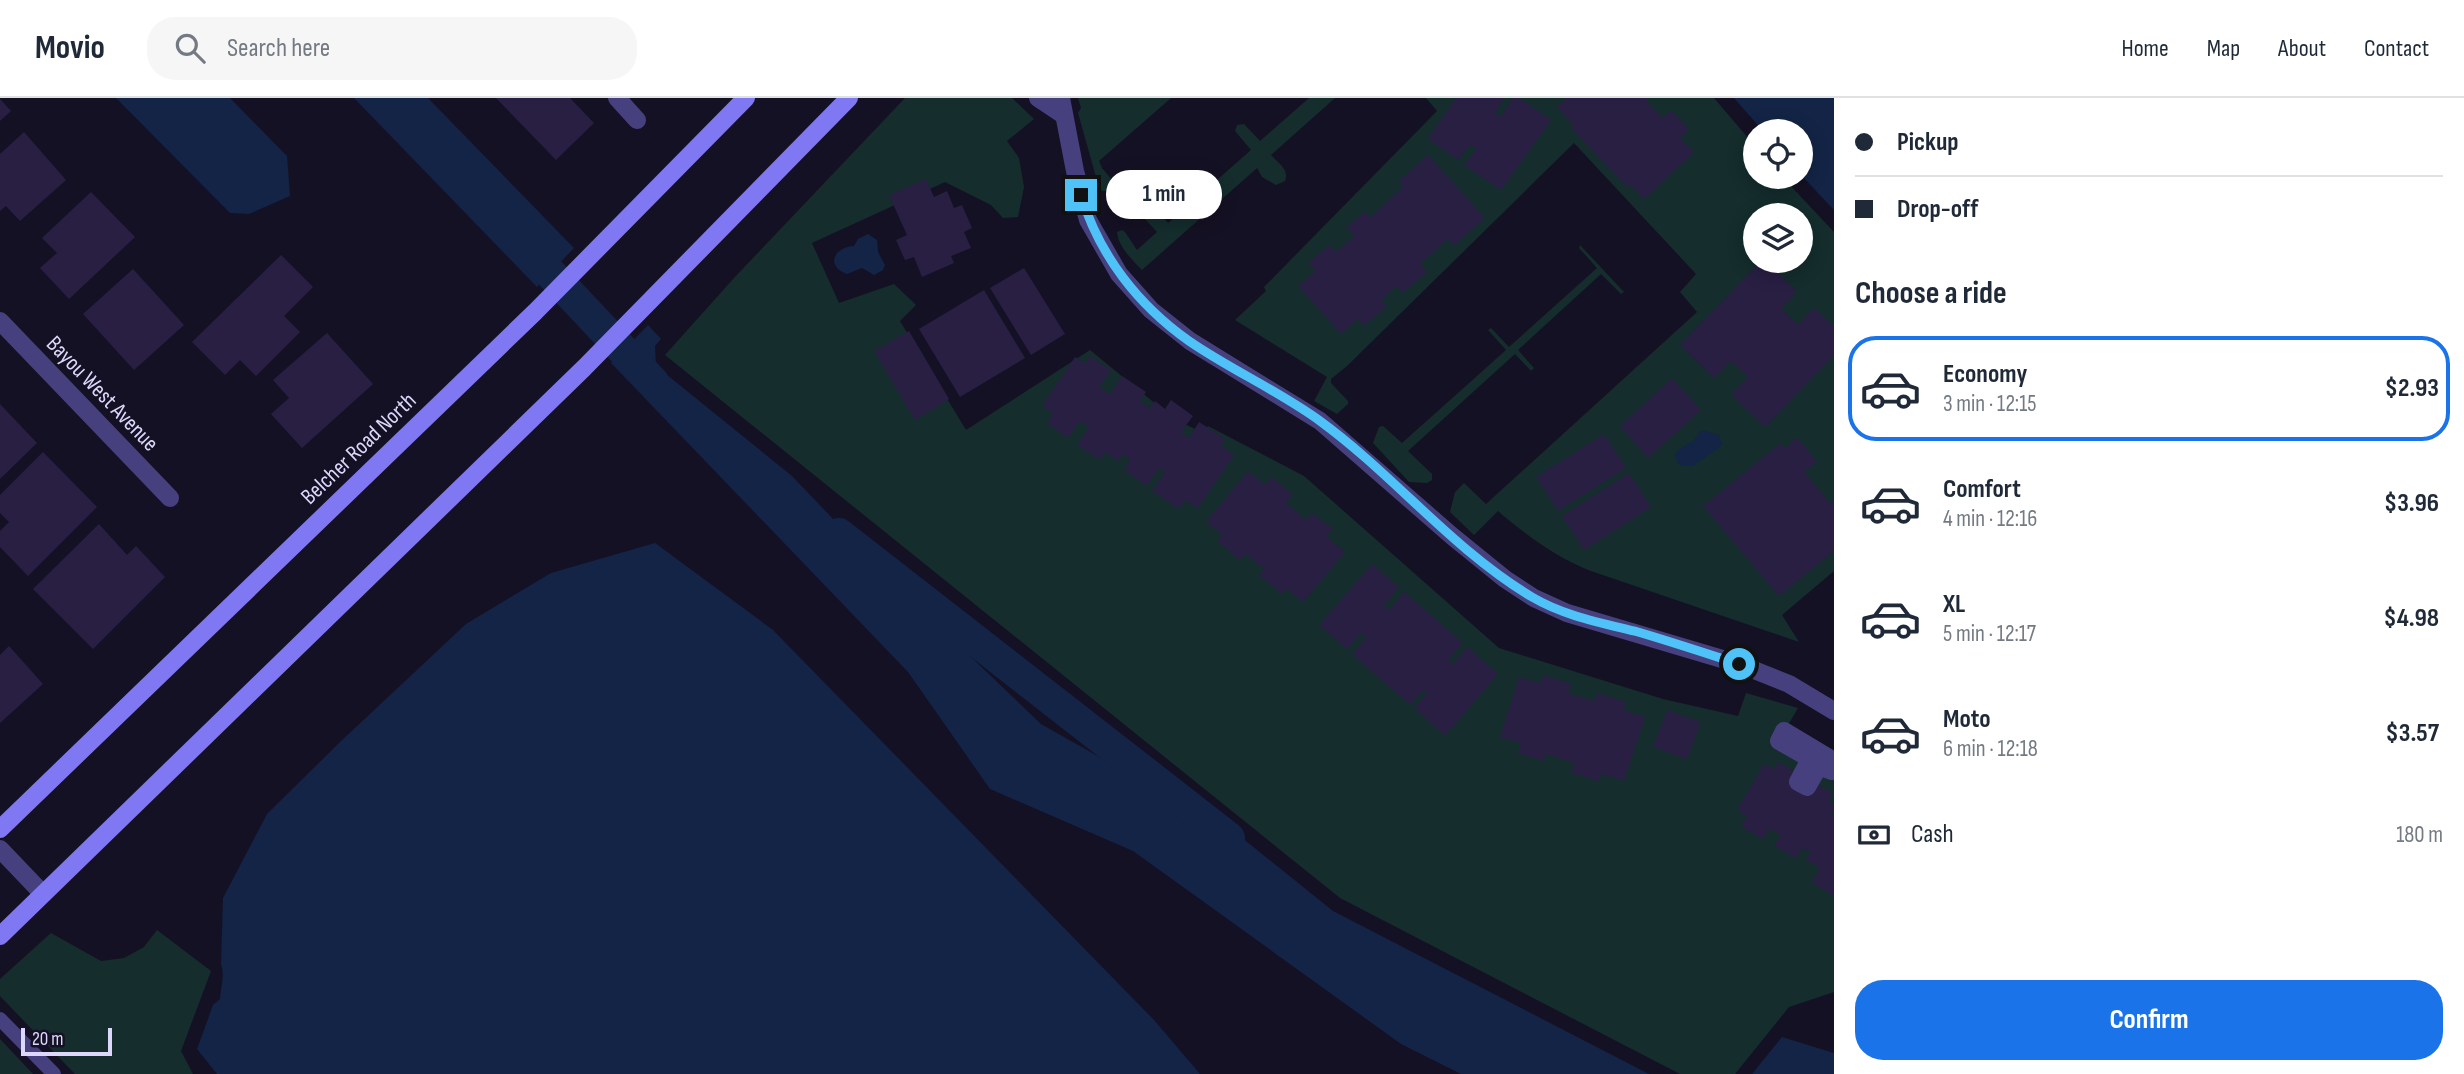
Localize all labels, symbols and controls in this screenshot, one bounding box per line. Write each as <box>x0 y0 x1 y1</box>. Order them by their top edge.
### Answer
search box <box>147 17 637 80</box>
text: Movio <box>35 28 105 68</box>
icon: search <box>171 29 209 67</box>
text: Search here <box>227 33 330 64</box>
text: Home <box>2121 34 2169 63</box>
text: Map <box>2207 34 2240 63</box>
text: About <box>2278 34 2326 63</box>
text: Contact <box>2364 34 2429 63</box>
map controls <box>1743 119 1813 273</box>
button: locate <box>1743 119 1813 189</box>
text: Pickup <box>1897 127 1959 158</box>
callout: 1 min <box>1106 170 1221 220</box>
route end <box>1065 179 1097 211</box>
text: 1 min <box>1143 180 1185 208</box>
text: Drop-off <box>1897 194 1978 225</box>
button: layers <box>1743 203 1813 273</box>
text: Choose a ride <box>1855 274 2007 313</box>
street label: Bayou West Avenue <box>40 330 164 457</box>
icon: car <box>1859 357 1922 420</box>
text: Economy <box>1943 359 2027 390</box>
text: $2.93 <box>2385 373 2439 404</box>
street label: Belcher Road North <box>295 387 422 511</box>
text: 3 min · 12:15 <box>1943 390 2036 418</box>
icon: car <box>1859 472 1922 535</box>
text: Comfort <box>1943 474 2021 505</box>
text: $3.96 <box>2384 488 2439 519</box>
text: 4 min · 12:16 <box>1943 505 2037 533</box>
icon: car <box>1859 587 1922 650</box>
text: XL <box>1943 589 1965 620</box>
text: $4.98 <box>2383 603 2439 634</box>
text: 5 min · 12:17 <box>1943 620 2036 648</box>
route start <box>1723 648 1755 680</box>
icon: car <box>1859 702 1922 765</box>
text: Moto <box>1943 704 1991 735</box>
text: $3.57 <box>2385 718 2439 749</box>
text: 6 min · 12:18 <box>1943 735 2038 763</box>
icon: cash <box>1855 816 1893 854</box>
text: Cash <box>1911 819 1954 850</box>
text: 180 m <box>2396 821 2443 849</box>
button: Confirm <box>1855 980 2443 1060</box>
scale bar <box>21 1025 112 1057</box>
text: 20 m <box>32 1028 64 1051</box>

